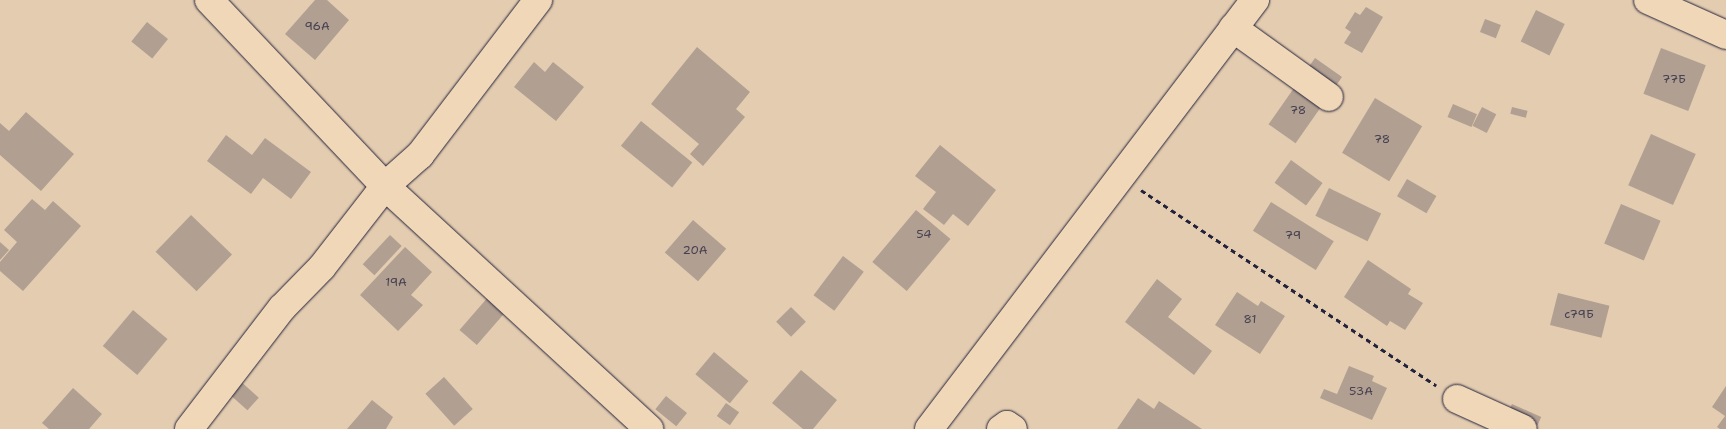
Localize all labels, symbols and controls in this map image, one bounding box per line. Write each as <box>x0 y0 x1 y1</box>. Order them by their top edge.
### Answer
house number: 96А <box>304 20 330 34</box>
house number: 77Б <box>1662 73 1686 87</box>
house number: 78 <box>1290 104 1306 118</box>
house number: 78 <box>1374 133 1390 147</box>
house number: 54 <box>916 228 932 242</box>
house number: 79 <box>1285 229 1301 243</box>
house number: 20А <box>682 244 708 258</box>
house number: 19А <box>385 276 407 290</box>
house number: с79Б <box>1564 308 1594 322</box>
house number: 81 <box>1244 313 1256 327</box>
house number: 53А <box>1349 385 1373 399</box>

